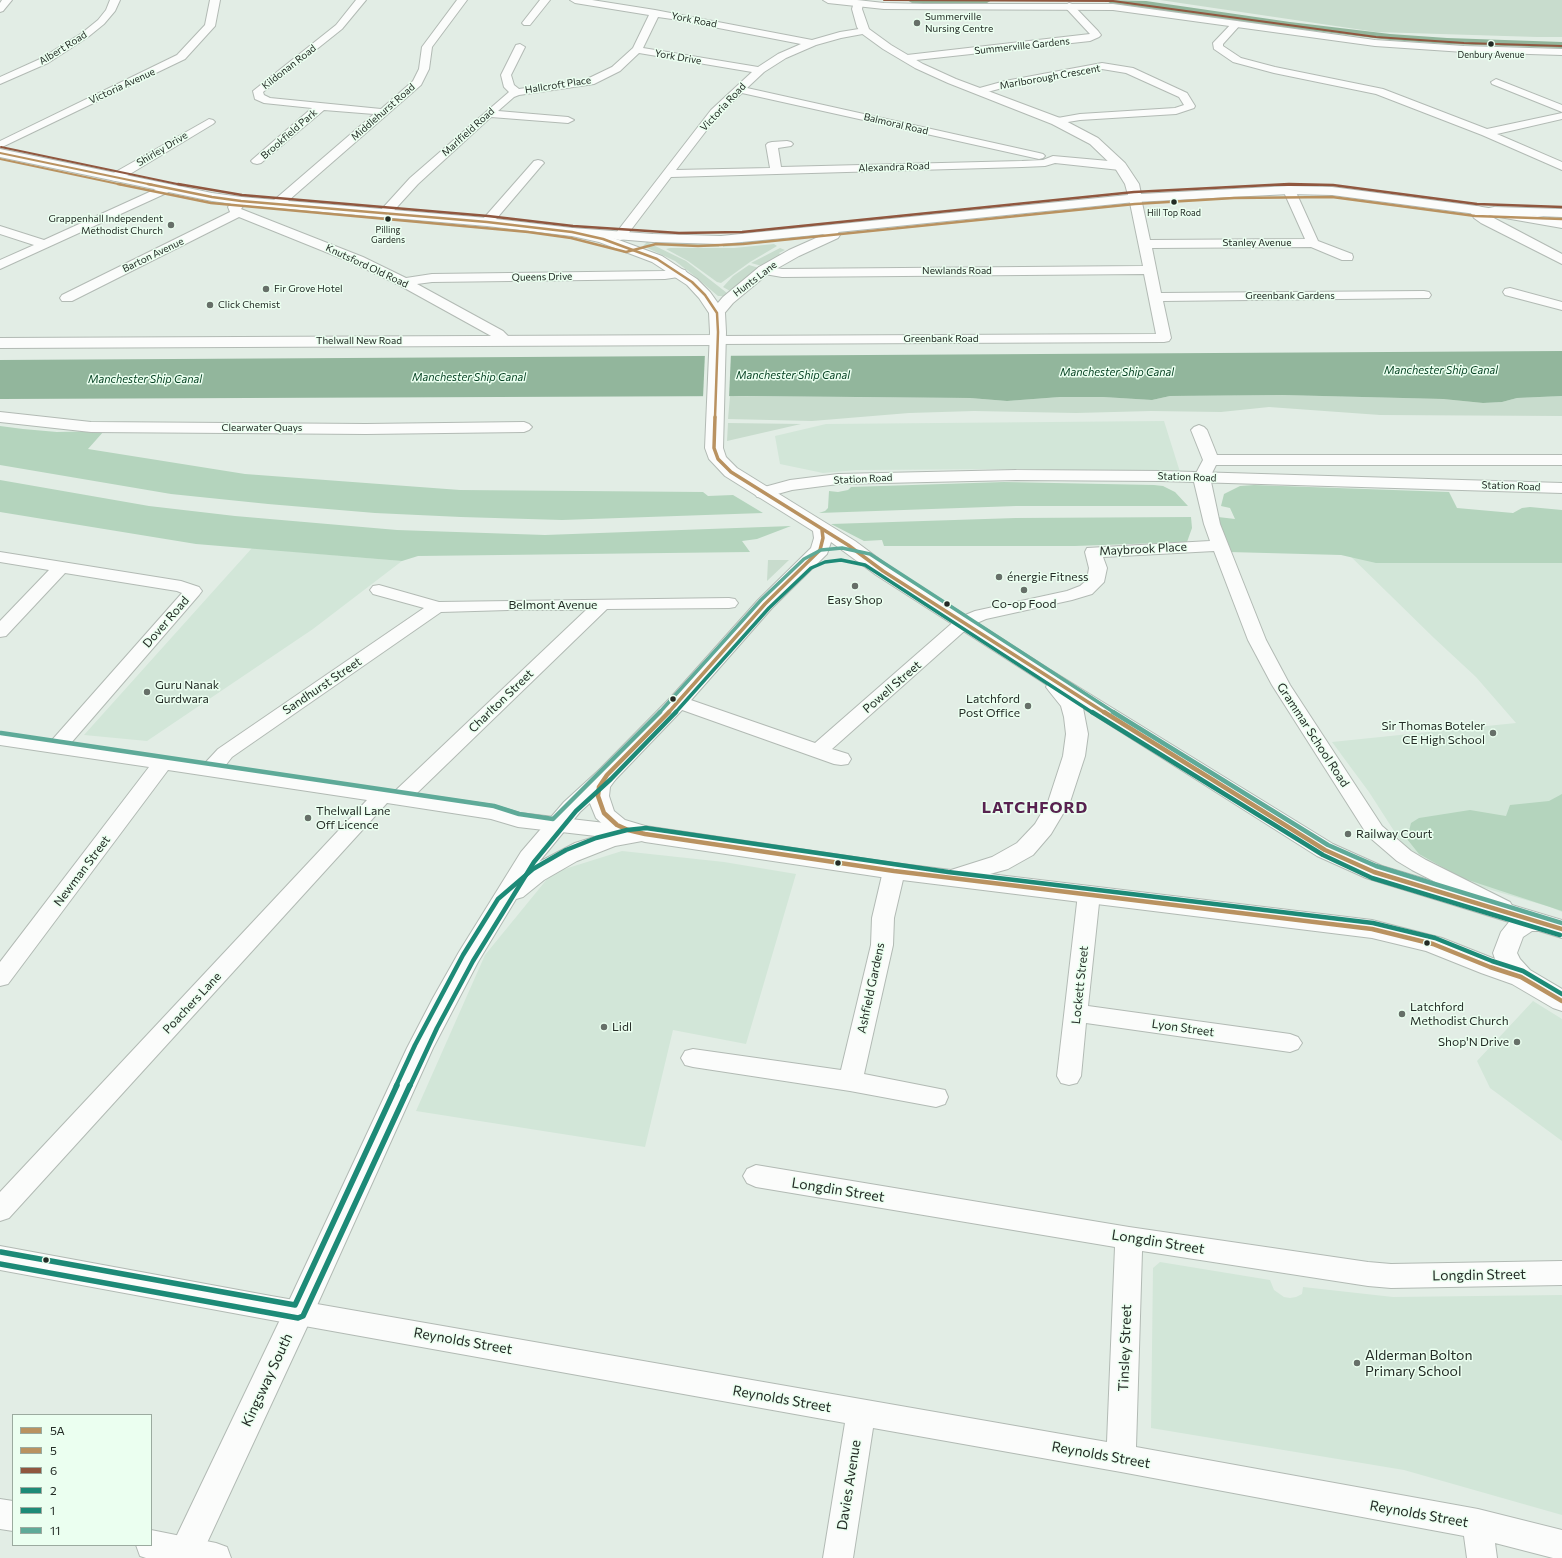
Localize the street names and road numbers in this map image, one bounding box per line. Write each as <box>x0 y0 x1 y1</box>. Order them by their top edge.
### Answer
street label: York Road <box>670 10 718 30</box>
street label: Albert Road <box>37 29 89 67</box>
street label: Summerville Gardens <box>974 35 1070 57</box>
street label: Kildonan Road <box>259 42 319 92</box>
street label: York Drive <box>654 47 702 67</box>
street label: Marlborough Crescent <box>999 62 1101 92</box>
street label: Victoria Avenue <box>87 65 157 107</box>
street label: Hallcroft Place <box>524 74 592 96</box>
street label: Victoria Road <box>698 80 748 134</box>
street label: Middlehurst Road <box>349 81 417 143</box>
street label: Marlfield Road <box>439 105 497 159</box>
street label: Brookfield Park <box>258 106 320 162</box>
street label: Balmoral Road <box>863 111 929 137</box>
street label: Shirley Drive <box>134 129 190 169</box>
street label: Alexandra Road <box>858 160 930 174</box>
street label: Barton Avenue <box>120 235 186 275</box>
street label: Stanley Avenue <box>1223 237 1291 249</box>
street label: Knutsford Old Road <box>324 242 410 290</box>
street label: Hunts Lane <box>731 259 779 299</box>
street label: Newlands Road <box>922 265 992 277</box>
street label: Queens Drive <box>512 270 572 284</box>
street label: Greenbank Gardens <box>1245 290 1335 302</box>
street label: Greenbank Road <box>904 333 978 345</box>
street label: Thelwall New Road <box>316 335 402 347</box>
street label: Clearwater Quays <box>222 422 302 434</box>
street label: Station Road <box>1157 470 1217 484</box>
street label: Station Road <box>833 471 893 487</box>
street label: Station Road <box>1481 479 1541 493</box>
street label: Maybrook Place <box>1099 540 1187 558</box>
street label: Dover Road <box>140 593 192 651</box>
street label: Belmont Avenue <box>509 598 597 612</box>
street label: Sandhurst Street <box>280 654 364 718</box>
street label: Powell Street <box>860 658 924 716</box>
street label: Charlton Street <box>466 667 536 735</box>
street label: Grammar School Road <box>1274 680 1352 790</box>
street label: Newman Street <box>51 833 113 909</box>
street label: Ashfield Gardens <box>854 941 888 1035</box>
street label: Lockett Street <box>1069 945 1091 1025</box>
street label: Poachers Lane <box>160 969 224 1037</box>
street label: Lyon Street <box>1151 1017 1215 1039</box>
street label: Longdin Street <box>790 1174 886 1206</box>
street label: Longdin Street <box>1110 1226 1206 1258</box>
street label: Longdin Street <box>1432 1266 1526 1284</box>
street label: Tinsley Street <box>1115 1304 1135 1392</box>
street label: Reynolds Street <box>412 1324 514 1358</box>
street label: Kingsway South <box>238 1331 296 1429</box>
street label: Reynolds Street <box>731 1382 833 1416</box>
street label: Reynolds Street <box>1050 1438 1152 1472</box>
street label: Davies Avenue <box>834 1439 864 1531</box>
street label: Reynolds Street <box>1368 1497 1470 1531</box>

